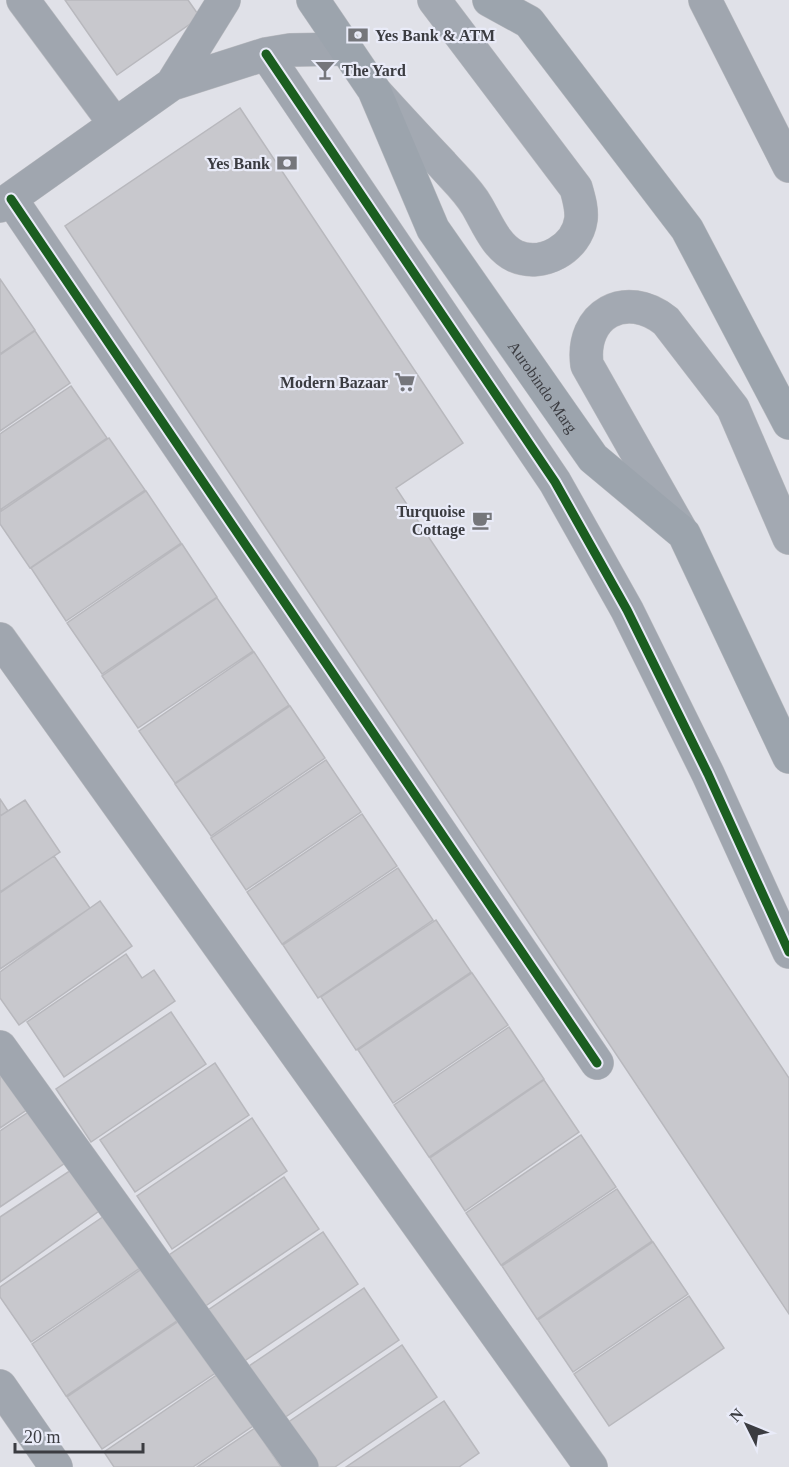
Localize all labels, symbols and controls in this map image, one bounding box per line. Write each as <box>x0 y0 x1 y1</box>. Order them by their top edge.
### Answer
bank icon: Yes Bank & ATM <box>346 23 370 47</box>
place label: Yes Bank & ATM <box>375 27 495 44</box>
bar icon: The Yard <box>313 58 337 82</box>
place label: The Yard <box>342 62 406 79</box>
bank icon: Yes Bank <box>275 151 299 175</box>
place label: Yes Bank <box>206 155 270 172</box>
street label: Aurobindo Marg <box>505 338 581 436</box>
supermarket icon: Modern Bazaar <box>393 370 417 394</box>
place label: Modern Bazaar <box>280 374 388 391</box>
place label: Turquoise Cottage <box>397 503 465 539</box>
cafe icon: Turquoise Cottage <box>470 508 494 532</box>
north arrow <box>717 1395 777 1455</box>
text: N <box>726 1405 747 1425</box>
scale bar <box>15 1416 142 1454</box>
text: 20 m <box>24 1427 61 1447</box>

